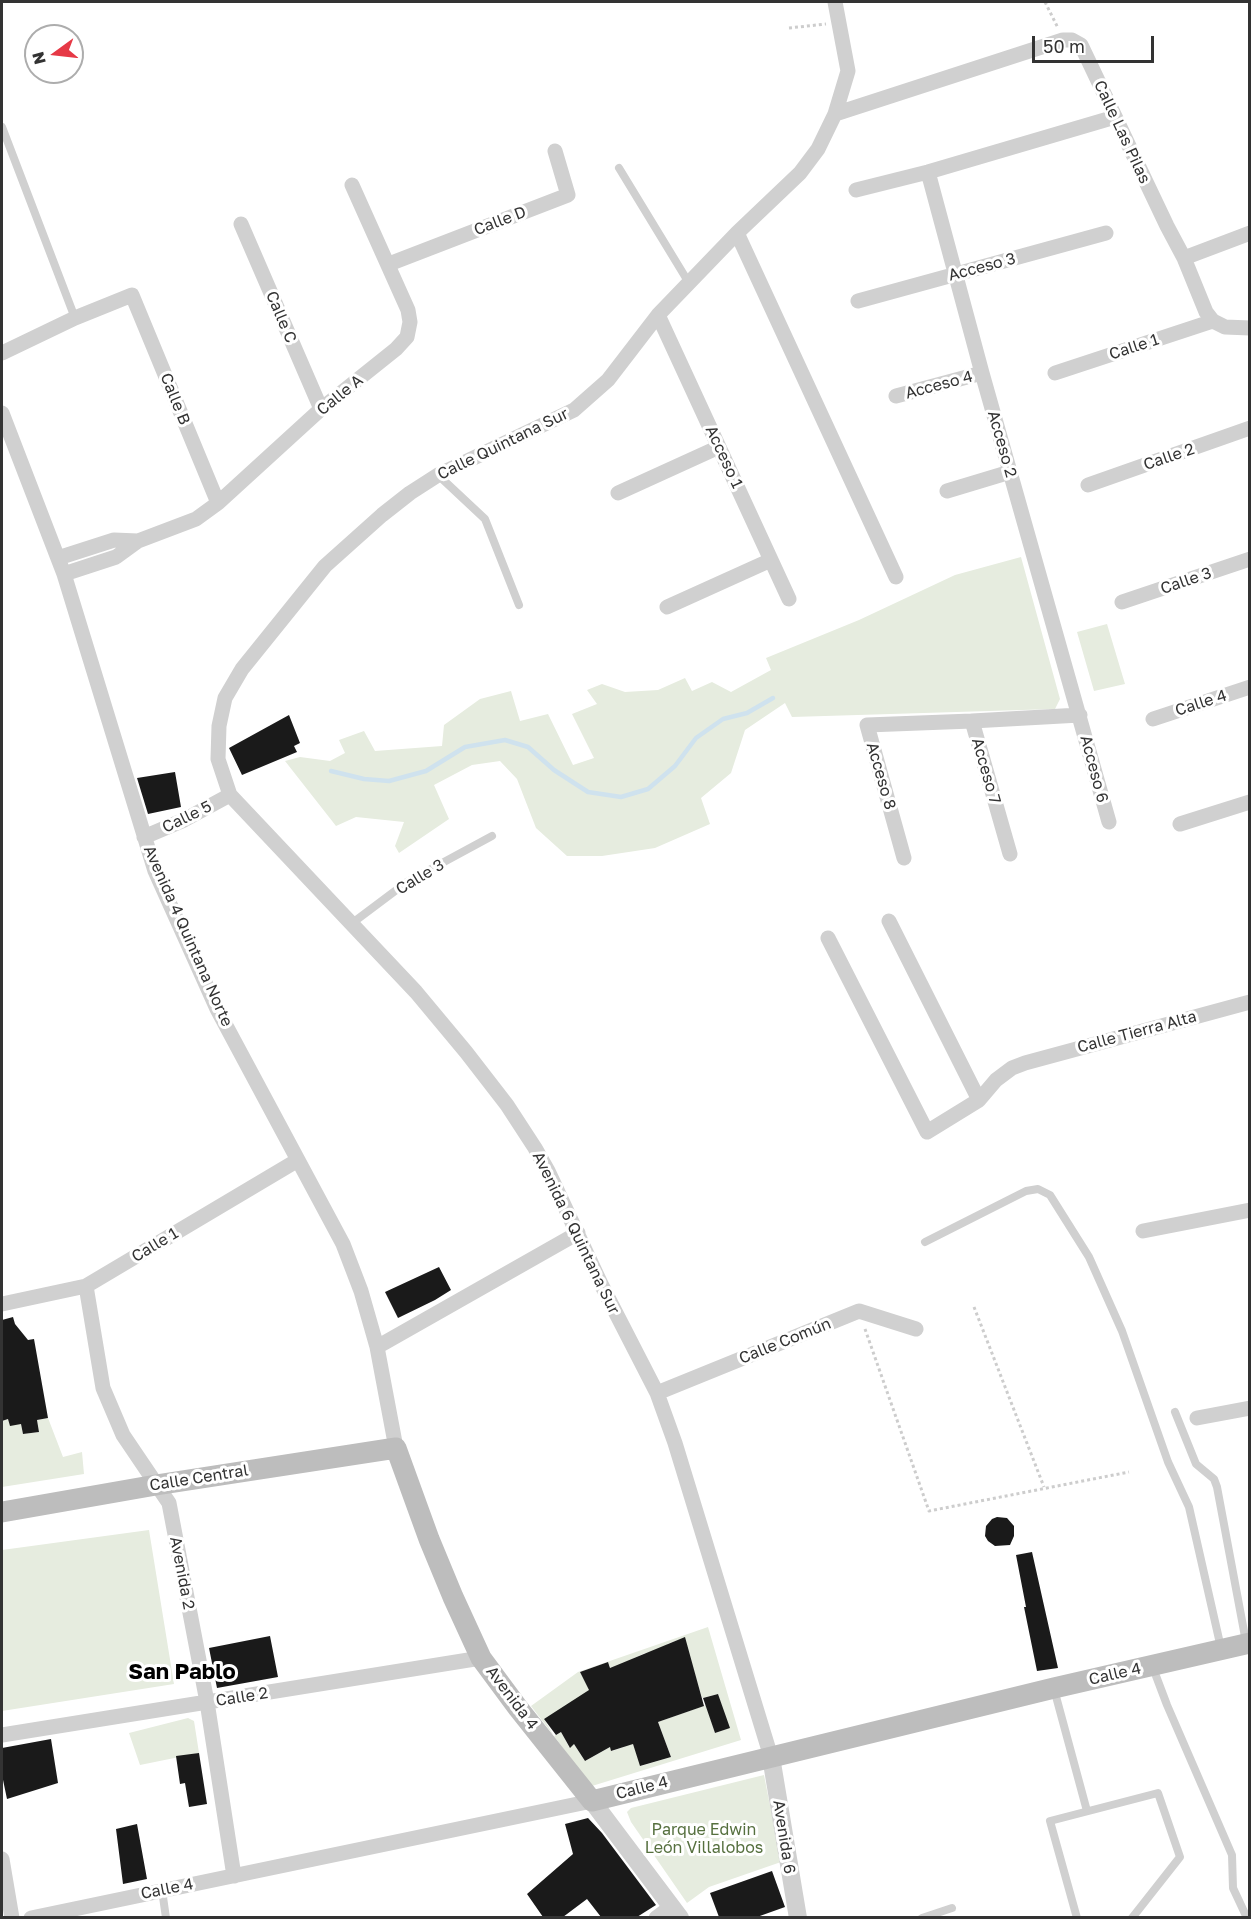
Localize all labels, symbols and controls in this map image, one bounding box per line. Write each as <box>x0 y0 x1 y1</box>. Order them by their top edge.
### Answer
north arrow <box>24 24 84 84</box>
scale bar <box>1035 24 1156 62</box>
text: 50 m <box>1043 35 1085 57</box>
text: N <box>27 50 50 67</box>
street label: Calle Las Pilas <box>1090 77 1154 187</box>
street label: Calle D <box>471 202 529 240</box>
street label: Acceso 3 <box>946 249 1018 285</box>
street label: Calle C <box>262 288 300 346</box>
street label: Calle 1 <box>1107 330 1161 364</box>
street label: Acceso 4 <box>903 367 975 403</box>
street label: Calle B <box>156 370 194 428</box>
street label: Calle A <box>313 371 367 419</box>
street label: Calle Quintana Sur <box>434 404 572 484</box>
street label: Acceso 2 <box>983 408 1021 480</box>
street label: Acceso 1 <box>701 423 747 491</box>
street label: Calle 2 <box>1141 439 1197 475</box>
street label: Calle 3 <box>1158 563 1214 599</box>
street label: Calle 4 <box>1173 686 1229 720</box>
street label: Acceso 6 <box>1076 733 1112 805</box>
street label: Acceso 7 <box>967 736 1005 806</box>
street label: Acceso 8 <box>862 740 900 812</box>
street label: Calle 5 <box>159 797 215 837</box>
street label: Avenida 4 Quintana Norte <box>139 842 237 1030</box>
street label: Calle 3 <box>392 855 448 899</box>
street label: Calle Tierra Alta <box>1075 1007 1199 1057</box>
street label: Avenida 6 Quintana Sur <box>528 1149 624 1317</box>
street label: Calle 1 <box>128 1224 182 1266</box>
street label: Calle Común <box>736 1314 834 1368</box>
street label: Calle Central <box>148 1461 250 1495</box>
street label: Avenida 2 <box>166 1535 198 1611</box>
district label: San Pablo <box>128 1659 236 1685</box>
street label: Calle 4 <box>1087 1659 1143 1689</box>
street label: Avenida 4 <box>482 1662 542 1734</box>
street label: Calle 2 <box>215 1683 269 1711</box>
street label: Calle 4 <box>614 1772 670 1804</box>
street label: Avenida 6 <box>769 1799 799 1875</box>
park label: Parque Edwin León Villalobos <box>645 1820 763 1858</box>
street label: Calle 4 <box>139 1875 195 1903</box>

